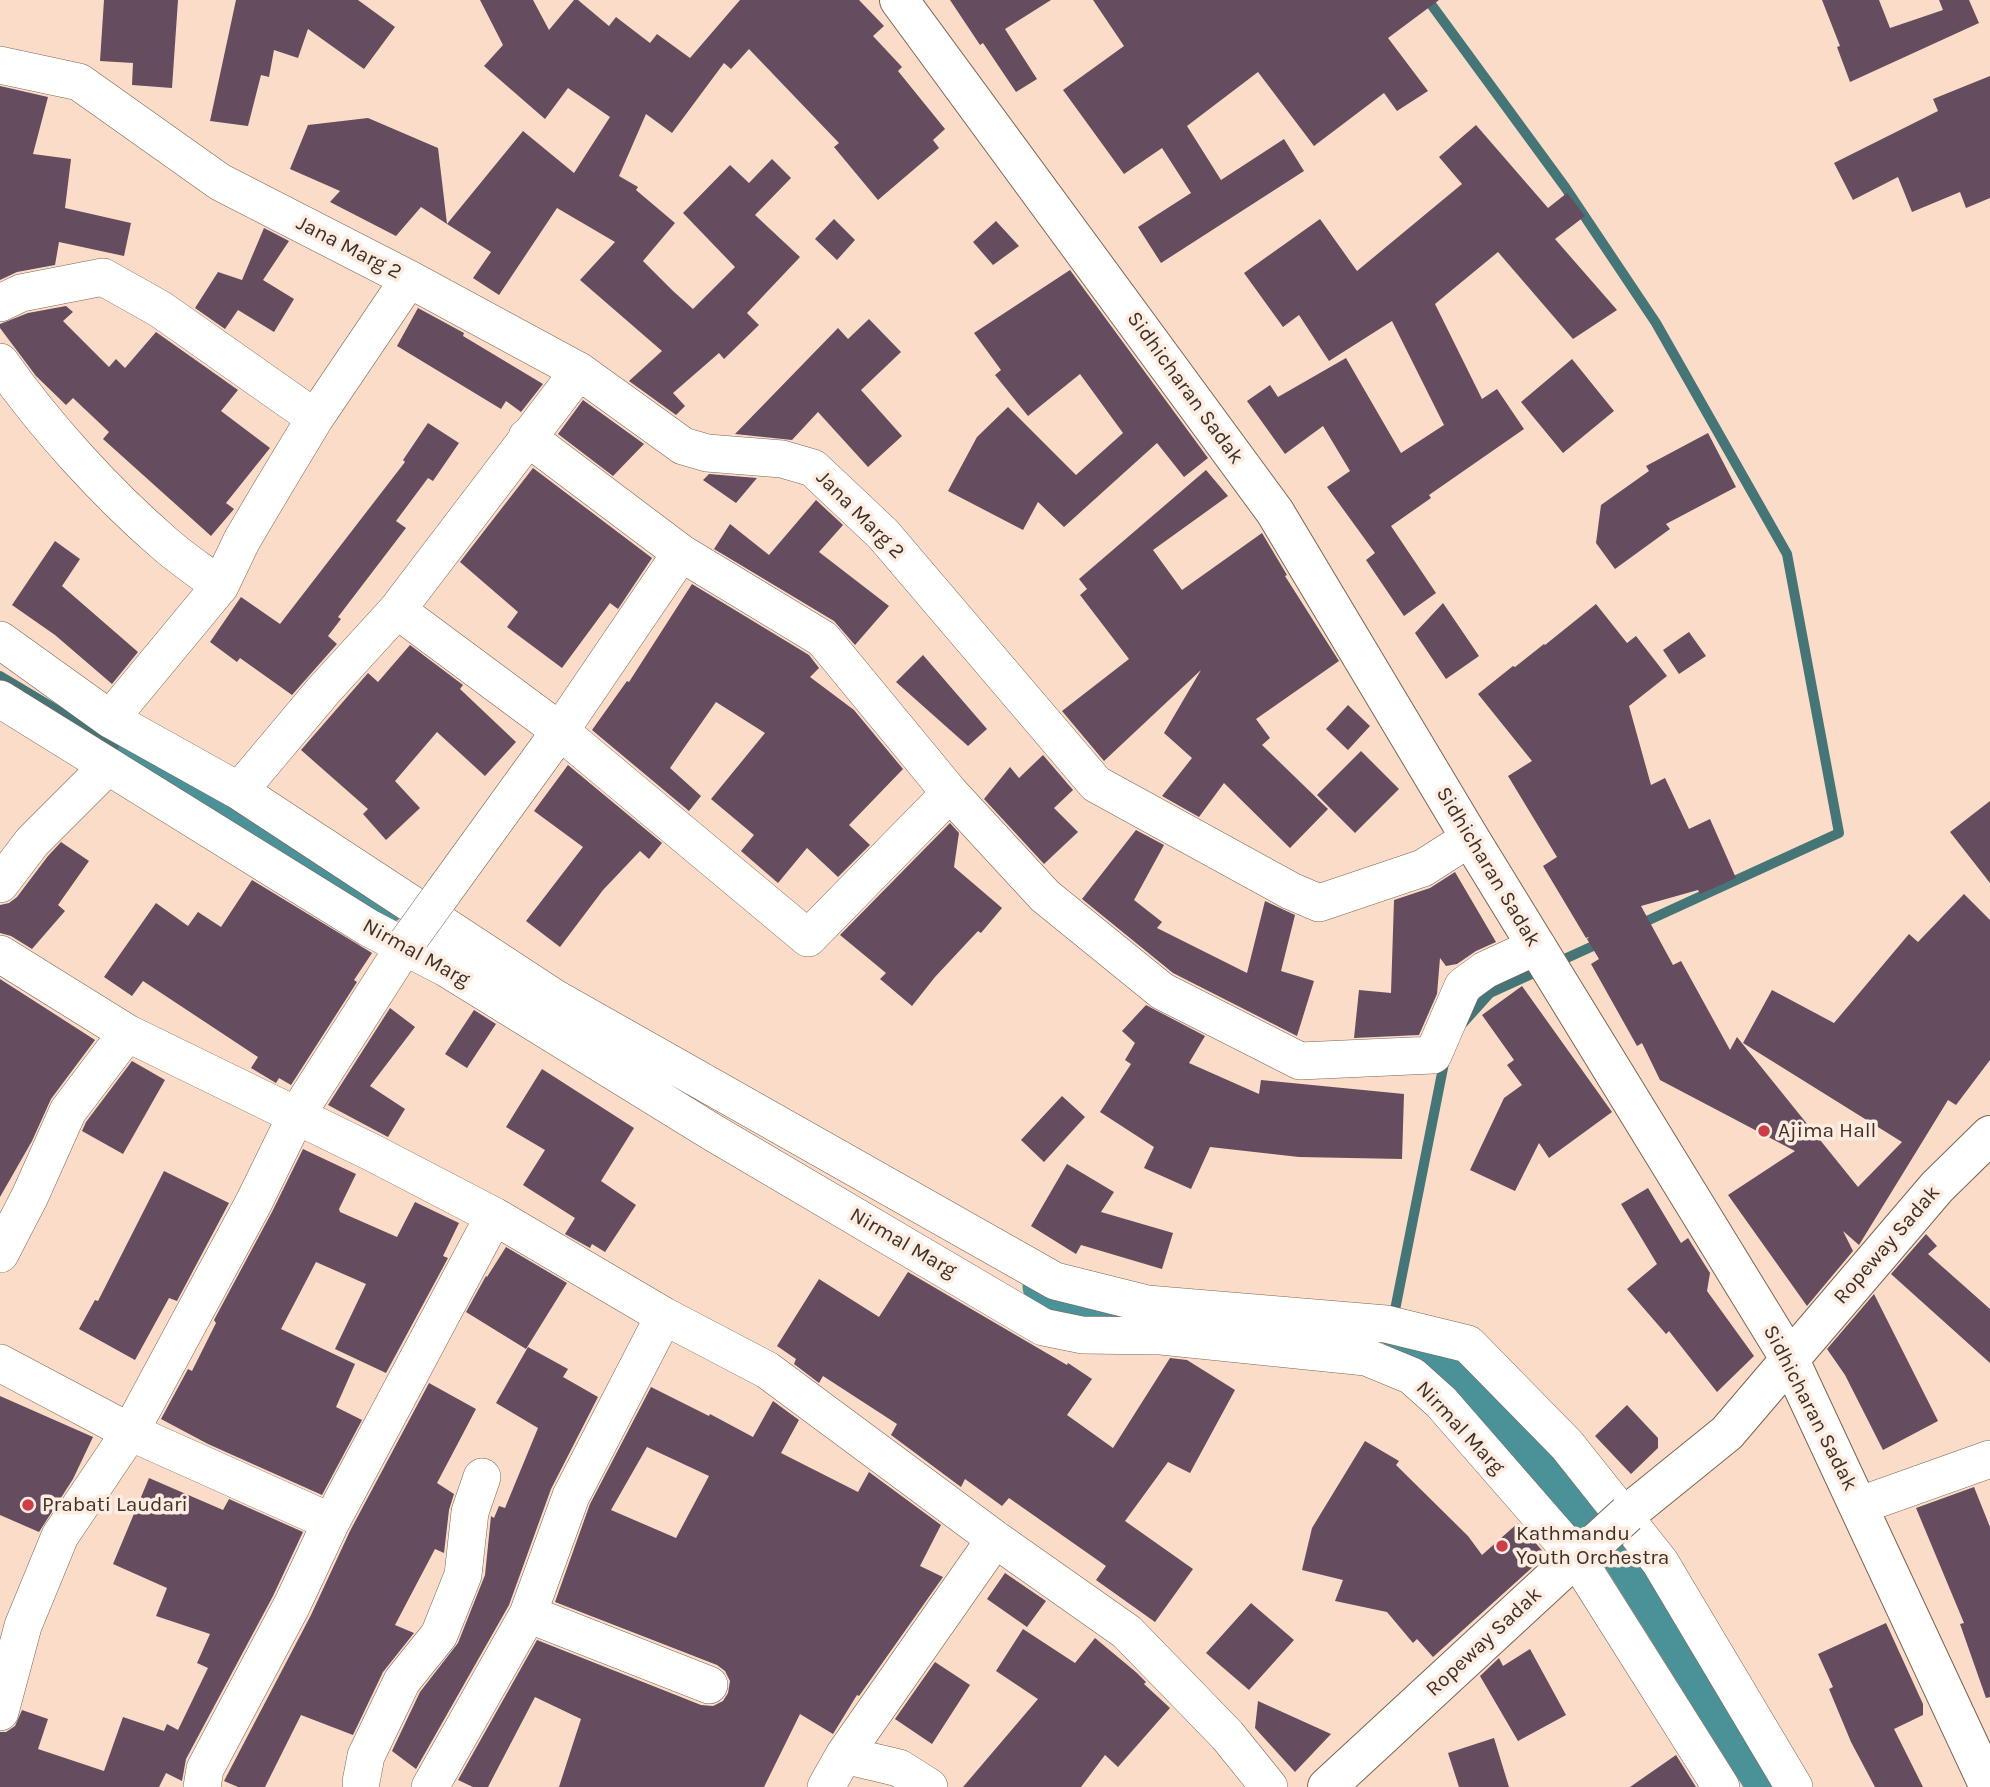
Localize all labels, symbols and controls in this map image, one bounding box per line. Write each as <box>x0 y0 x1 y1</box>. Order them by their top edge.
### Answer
street label: Jana Marg 2 <box>292 211 406 285</box>
street label: Sidhicharan Sadak <box>1121 307 1249 469</box>
street label: Jana Marg 2 <box>810 465 910 565</box>
street label: Sidhicharan Sadak <box>1430 782 1546 952</box>
street label: Nirmal Marg <box>358 913 474 993</box>
place label: Ajima Hall <box>1778 1118 1876 1144</box>
marker: Ajima Hall <box>1756 1123 1772 1139</box>
street label: Ropeway Sadak <box>1829 1180 1945 1310</box>
street label: Nirmal Marg <box>845 1202 961 1284</box>
street label: Sidhicharan Sadak <box>1757 1321 1863 1495</box>
street label: Nirmal Marg <box>1410 1376 1510 1480</box>
place label: Prabati Laudari <box>42 1492 188 1518</box>
marker: Prabati Laudari <box>20 1497 36 1513</box>
place label: Kathmandu Youth Orchestra <box>1516 1521 1669 1571</box>
marker: Kathmandu Youth Orchestra <box>1494 1538 1510 1554</box>
street label: Ropeway Sadak <box>1421 1582 1547 1702</box>

